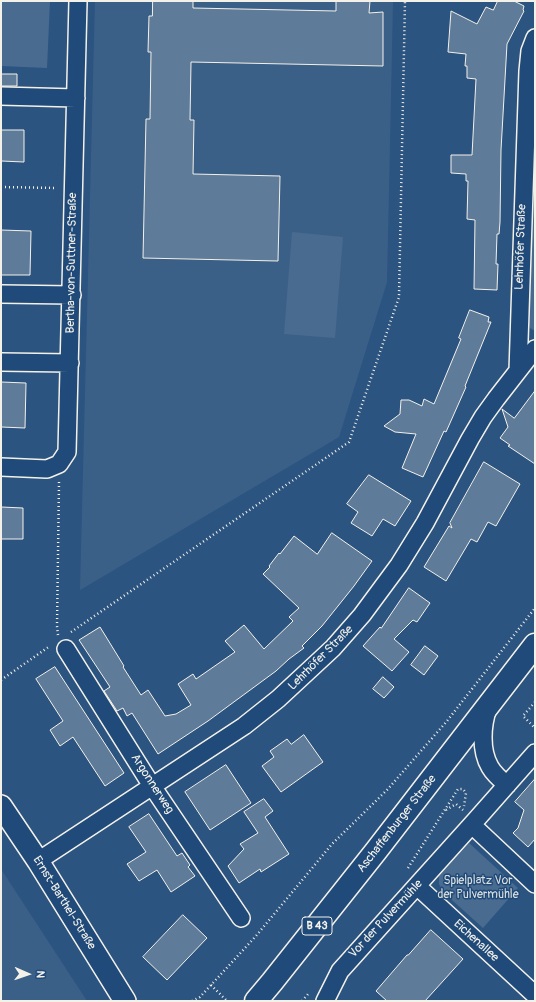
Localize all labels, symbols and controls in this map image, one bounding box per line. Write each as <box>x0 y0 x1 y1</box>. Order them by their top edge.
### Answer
street label: Bertha-von-Suttner-Straße <box>64 193 80 333</box>
street label: Lehrhöfer Straße <box>512 204 530 290</box>
street label: Lehrhöfer Straße <box>286 623 356 693</box>
street label: Argonnerweg <box>127 751 177 817</box>
street label: Aschaffenburger Straße <box>354 772 440 876</box>
street label: Ernst-Barthel-Straße <box>29 854 99 952</box>
park label: Spielplatz Vor der Pulvermühle <box>437 874 519 902</box>
street label: Vor der Pulvermühle <box>346 877 426 961</box>
road number: B 43 <box>302 917 332 935</box>
street label: Eichenallee <box>450 917 502 965</box>
north arrow <box>8 954 48 994</box>
text: N <box>34 970 47 978</box>

